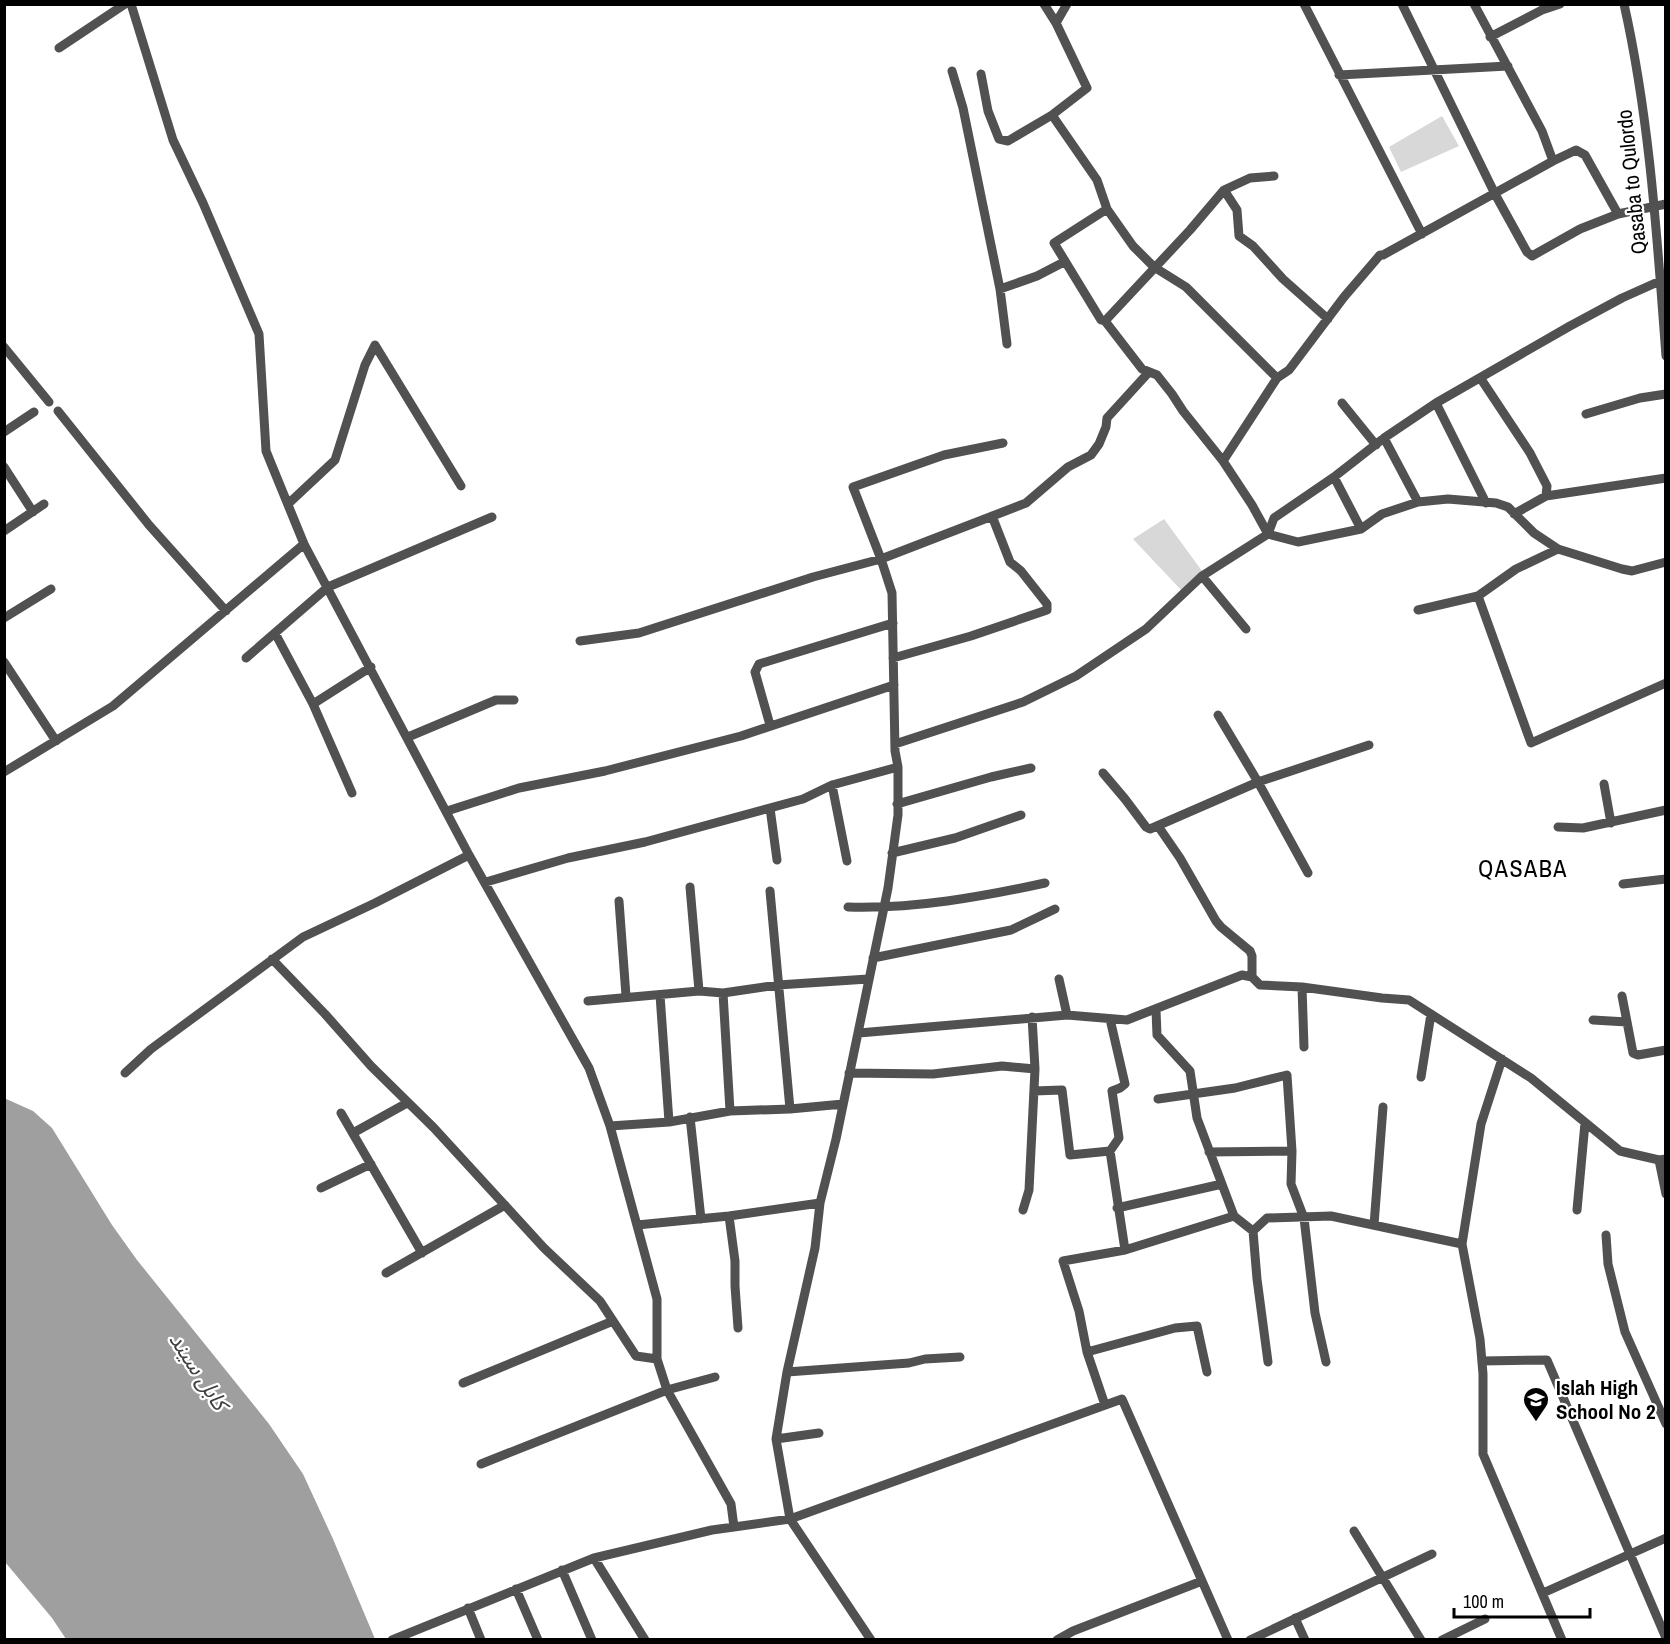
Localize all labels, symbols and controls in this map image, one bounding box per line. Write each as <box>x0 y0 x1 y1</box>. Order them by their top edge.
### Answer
street label: Qasaba to Qulordo <box>1609 108 1654 256</box>
district label: QASABA <box>1478 852 1568 884</box>
water label: کابل سيند <box>163 1326 237 1419</box>
place label: Islah High School No 2 <box>1556 1373 1656 1426</box>
school or university icon: Islah High School No 2 <box>1521 1385 1551 1423</box>
scale bar <box>1454 1581 1590 1619</box>
text: 100 m <box>1463 1589 1504 1614</box>

